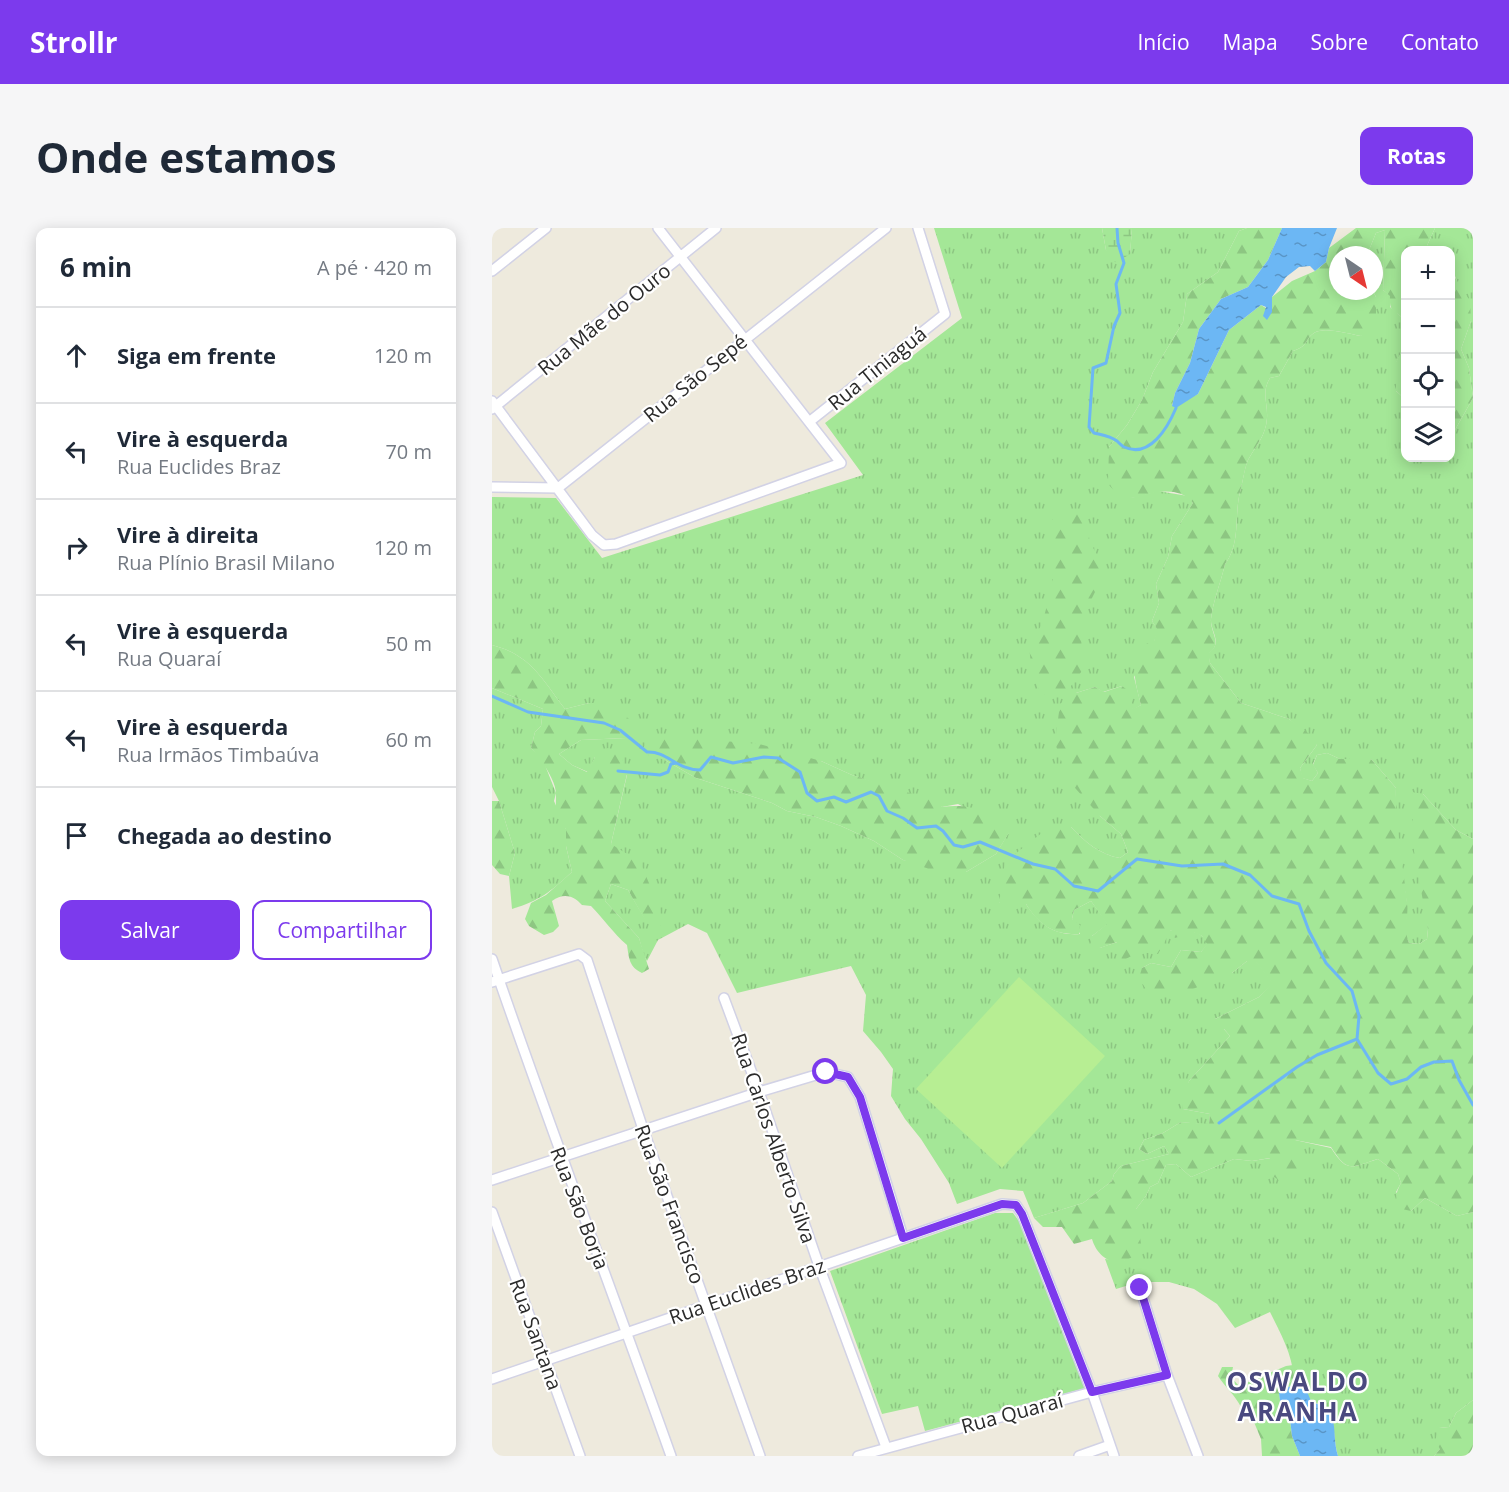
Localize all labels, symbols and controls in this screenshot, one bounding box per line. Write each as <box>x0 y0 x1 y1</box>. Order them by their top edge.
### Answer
text: Strollr <box>30 23 117 61</box>
text: Início <box>1137 28 1190 56</box>
text: Mapa <box>1223 28 1278 56</box>
text: Sobre <box>1311 28 1368 56</box>
text: Contato <box>1401 28 1479 56</box>
button: Rotas <box>1360 127 1473 185</box>
text: Onde estamos <box>36 128 337 185</box>
north arrow <box>1329 246 1383 300</box>
map controls <box>1401 246 1455 462</box>
button: + <box>1401 246 1455 300</box>
text: 6 min <box>60 249 132 285</box>
text: A pé · 420 m <box>317 254 432 281</box>
street label: Rua Mãe do Ouro <box>532 257 676 381</box>
button: − <box>1401 300 1455 354</box>
street label: Rua Tiniaguá <box>822 320 932 416</box>
street label: Rua São Sepé <box>638 328 752 428</box>
icon: ahead <box>60 339 93 372</box>
text: Siga em frente <box>117 340 276 370</box>
text: 120 m <box>374 342 432 369</box>
button: locate <box>1401 354 1455 408</box>
button: layers <box>1401 408 1455 462</box>
text: Vire à esquerda <box>117 423 288 453</box>
icon: left <box>60 435 93 468</box>
text: 70 m <box>385 438 432 465</box>
text: Rua Euclides Braz <box>117 453 281 480</box>
text: Vire à direita <box>117 519 259 549</box>
icon: right <box>60 531 93 564</box>
text: 120 m <box>374 534 432 561</box>
text: Rua Plínio Brasil Milano <box>117 549 335 576</box>
text: Vire à esquerda <box>117 615 288 645</box>
icon: left <box>60 627 93 660</box>
text: 50 m <box>385 630 432 657</box>
text: Rua Quaraí <box>117 645 221 672</box>
text: Vire à esquerda <box>117 711 288 741</box>
icon: left <box>60 723 93 756</box>
text: 60 m <box>385 726 432 753</box>
text: Rua Irmãos Timbaúva <box>117 741 319 768</box>
icon: arrive <box>60 819 93 852</box>
text: Chegada ao destino <box>117 820 332 850</box>
button: Salvar <box>60 900 240 960</box>
button: Compartilhar <box>252 900 432 960</box>
street label: Rua Carlos Alberto Silva <box>725 1029 823 1247</box>
route start <box>812 1058 838 1084</box>
street label: Rua São Francisco <box>629 1121 711 1287</box>
street label: Rua São Borja <box>544 1143 616 1273</box>
street label: Rua Euclides Braz <box>665 1252 829 1330</box>
street label: Rua Santana <box>503 1274 569 1394</box>
route end <box>1126 1274 1152 1300</box>
district label: OSWALDO ARANHA <box>1226 1363 1370 1429</box>
street label: Rua Quaraí <box>958 1386 1067 1440</box>

